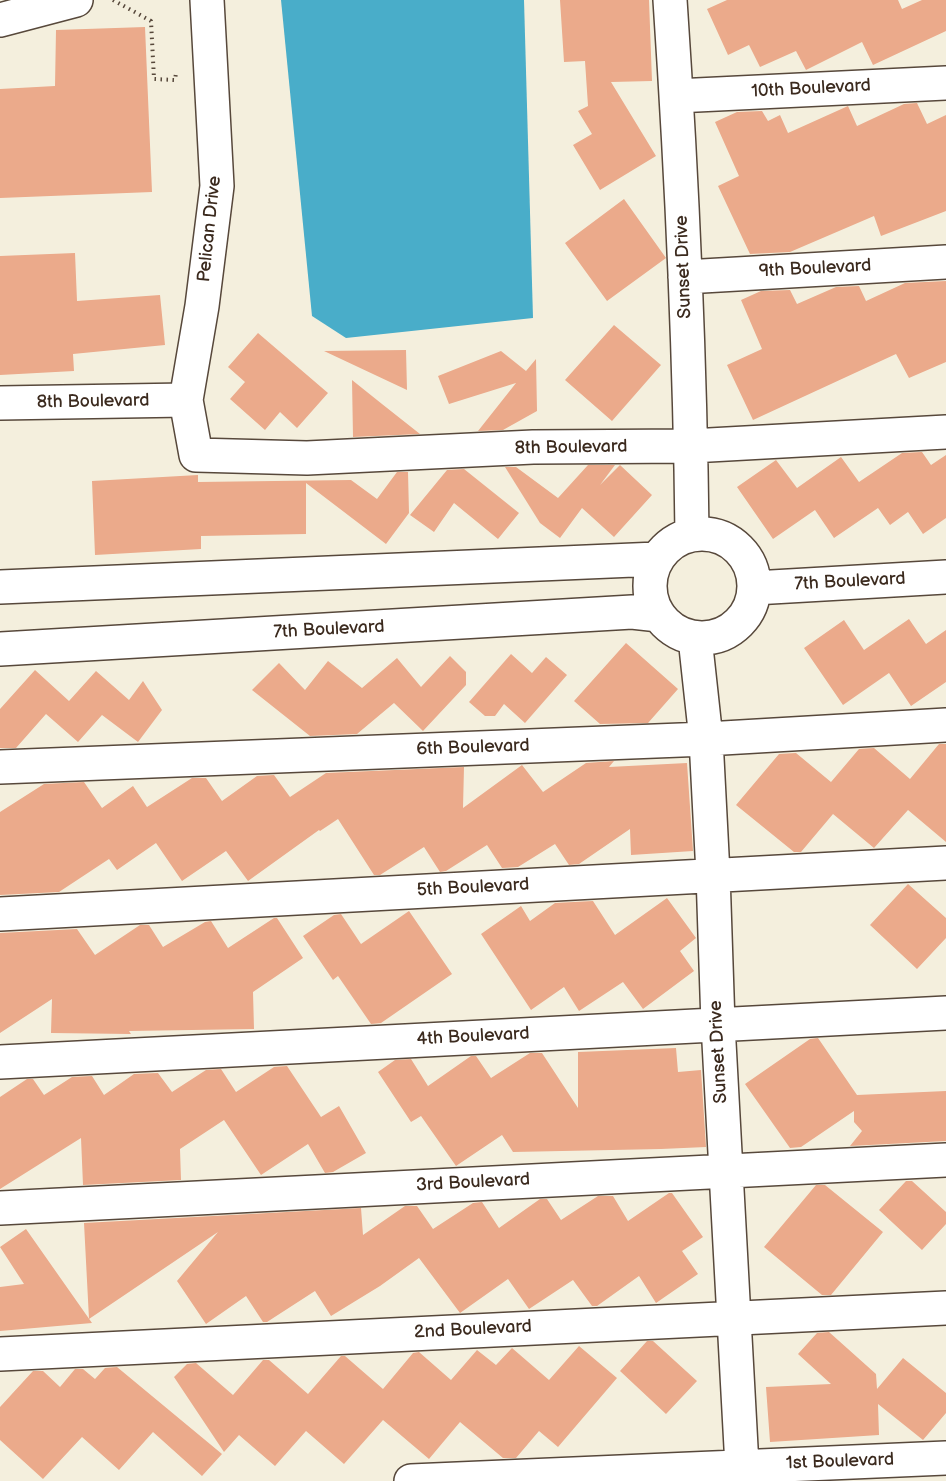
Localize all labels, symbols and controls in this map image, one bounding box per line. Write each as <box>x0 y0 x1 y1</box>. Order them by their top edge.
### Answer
street label: 10th Boulevard <box>751 75 871 103</box>
street label: Pelican Drive <box>194 175 226 283</box>
street label: Sunset Drive <box>671 215 697 319</box>
street label: 9th Boulevard <box>758 255 872 283</box>
street label: 8th Boulevard <box>36 390 150 414</box>
street label: 8th Boulevard <box>514 436 628 460</box>
street label: 7th Boulevard <box>794 568 906 596</box>
street label: 7th Boulevard <box>273 616 385 644</box>
street label: 6th Boulevard <box>416 735 530 761</box>
street label: 5th Boulevard <box>416 874 530 902</box>
street label: Sunset Drive <box>706 1000 732 1104</box>
street label: 4th Boulevard <box>416 1023 530 1051</box>
street label: 3rd Boulevard <box>415 1169 531 1197</box>
street label: 2nd Boulevard <box>414 1316 532 1344</box>
street label: 1st Boulevard <box>786 1449 894 1475</box>

